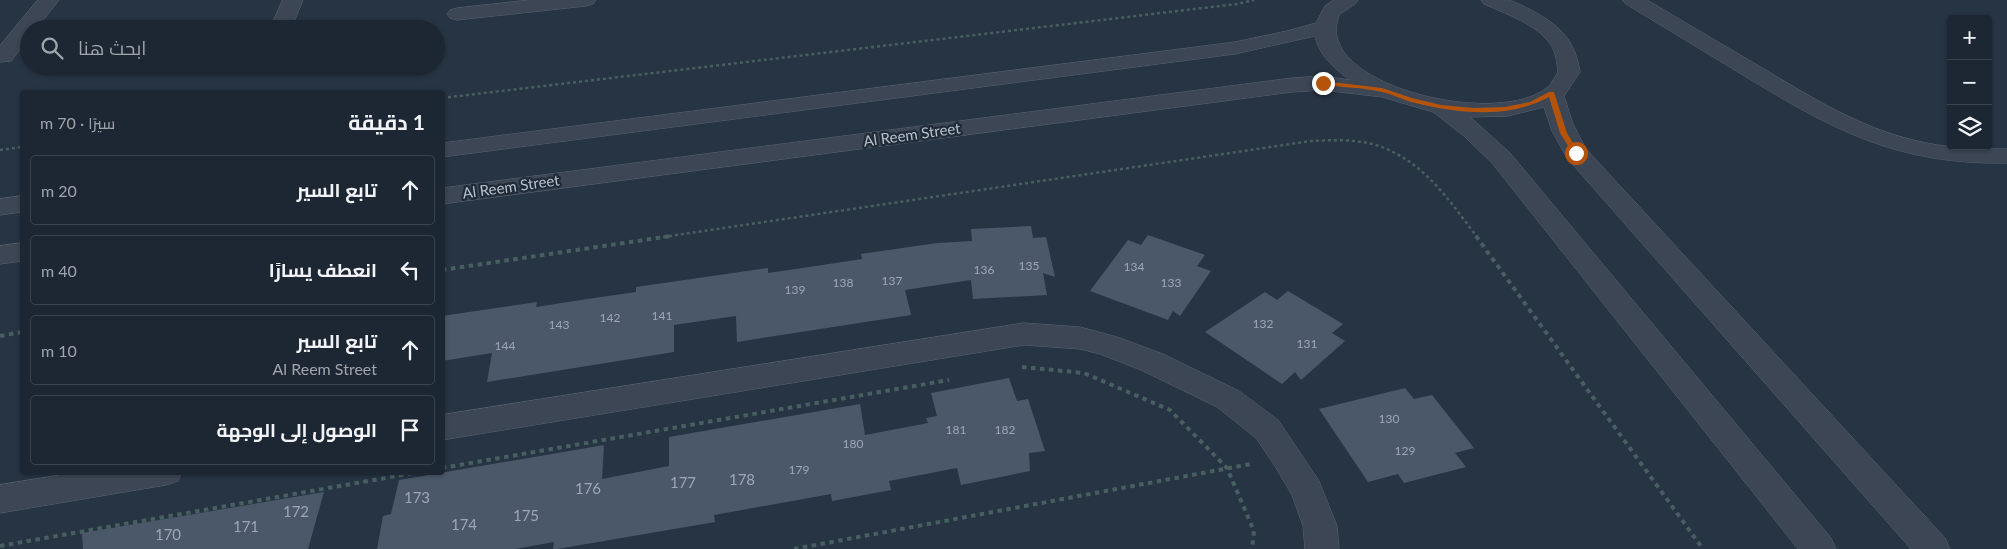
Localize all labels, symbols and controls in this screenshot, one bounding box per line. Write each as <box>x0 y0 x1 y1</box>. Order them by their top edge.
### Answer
map controls <box>1947 15 1992 150</box>
button: + <box>1947 15 1992 60</box>
search box <box>20 20 445 75</box>
icon: search <box>38 34 66 62</box>
text: ابحث هنا <box>78 36 146 59</box>
button: − <box>1947 60 1992 105</box>
route end <box>1312 72 1335 95</box>
button: layers <box>1947 105 1992 150</box>
text: 1 دقيقة <box>348 109 425 134</box>
text: سيرًا · 70 m <box>40 113 115 132</box>
street label: Al Reem Street <box>862 118 962 150</box>
route start <box>1565 142 1588 165</box>
street label: Al Reem Street <box>461 170 561 202</box>
icon: ahead <box>396 176 424 204</box>
text: تابع السير <box>297 178 377 201</box>
text: 20 m <box>41 181 77 200</box>
icon: left <box>396 256 424 284</box>
text: انعطف يسارًا <box>269 258 377 281</box>
house number: 135 <box>1019 258 1039 273</box>
house number: 134 <box>1124 259 1144 274</box>
text: 40 m <box>41 261 77 280</box>
house number: 136 <box>974 262 994 277</box>
house number: 137 <box>882 273 902 288</box>
house number: 138 <box>833 275 853 290</box>
house number: 133 <box>1161 275 1181 290</box>
house number: 139 <box>785 282 805 297</box>
house number: 141 <box>652 308 672 323</box>
house number: 142 <box>600 310 620 325</box>
house number: 132 <box>1253 316 1273 331</box>
house number: 143 <box>549 317 569 332</box>
text: تابع السير <box>297 329 377 352</box>
icon: ahead <box>396 336 424 364</box>
house number: 131 <box>1297 336 1317 351</box>
house number: 144 <box>495 338 515 353</box>
text: 10 m <box>41 341 77 360</box>
text: Al Reem Street <box>273 359 377 378</box>
house number: 130 <box>1379 411 1399 426</box>
icon: arrive <box>396 416 424 444</box>
text: الوصول إلى الوجهة <box>216 418 377 441</box>
house number: 181 <box>946 422 966 437</box>
house number: 182 <box>995 422 1015 437</box>
house number: 180 <box>843 436 863 451</box>
house number: 129 <box>1395 443 1415 458</box>
house number: 179 <box>789 462 809 477</box>
house number: 178 <box>729 470 755 488</box>
house number: 177 <box>670 473 696 491</box>
house number: 176 <box>575 479 601 497</box>
house number: 173 <box>404 488 430 506</box>
house number: 172 <box>283 502 309 520</box>
house number: 175 <box>513 506 539 524</box>
house number: 174 <box>451 515 477 533</box>
house number: 171 <box>233 517 259 535</box>
house number: 170 <box>155 525 181 543</box>

